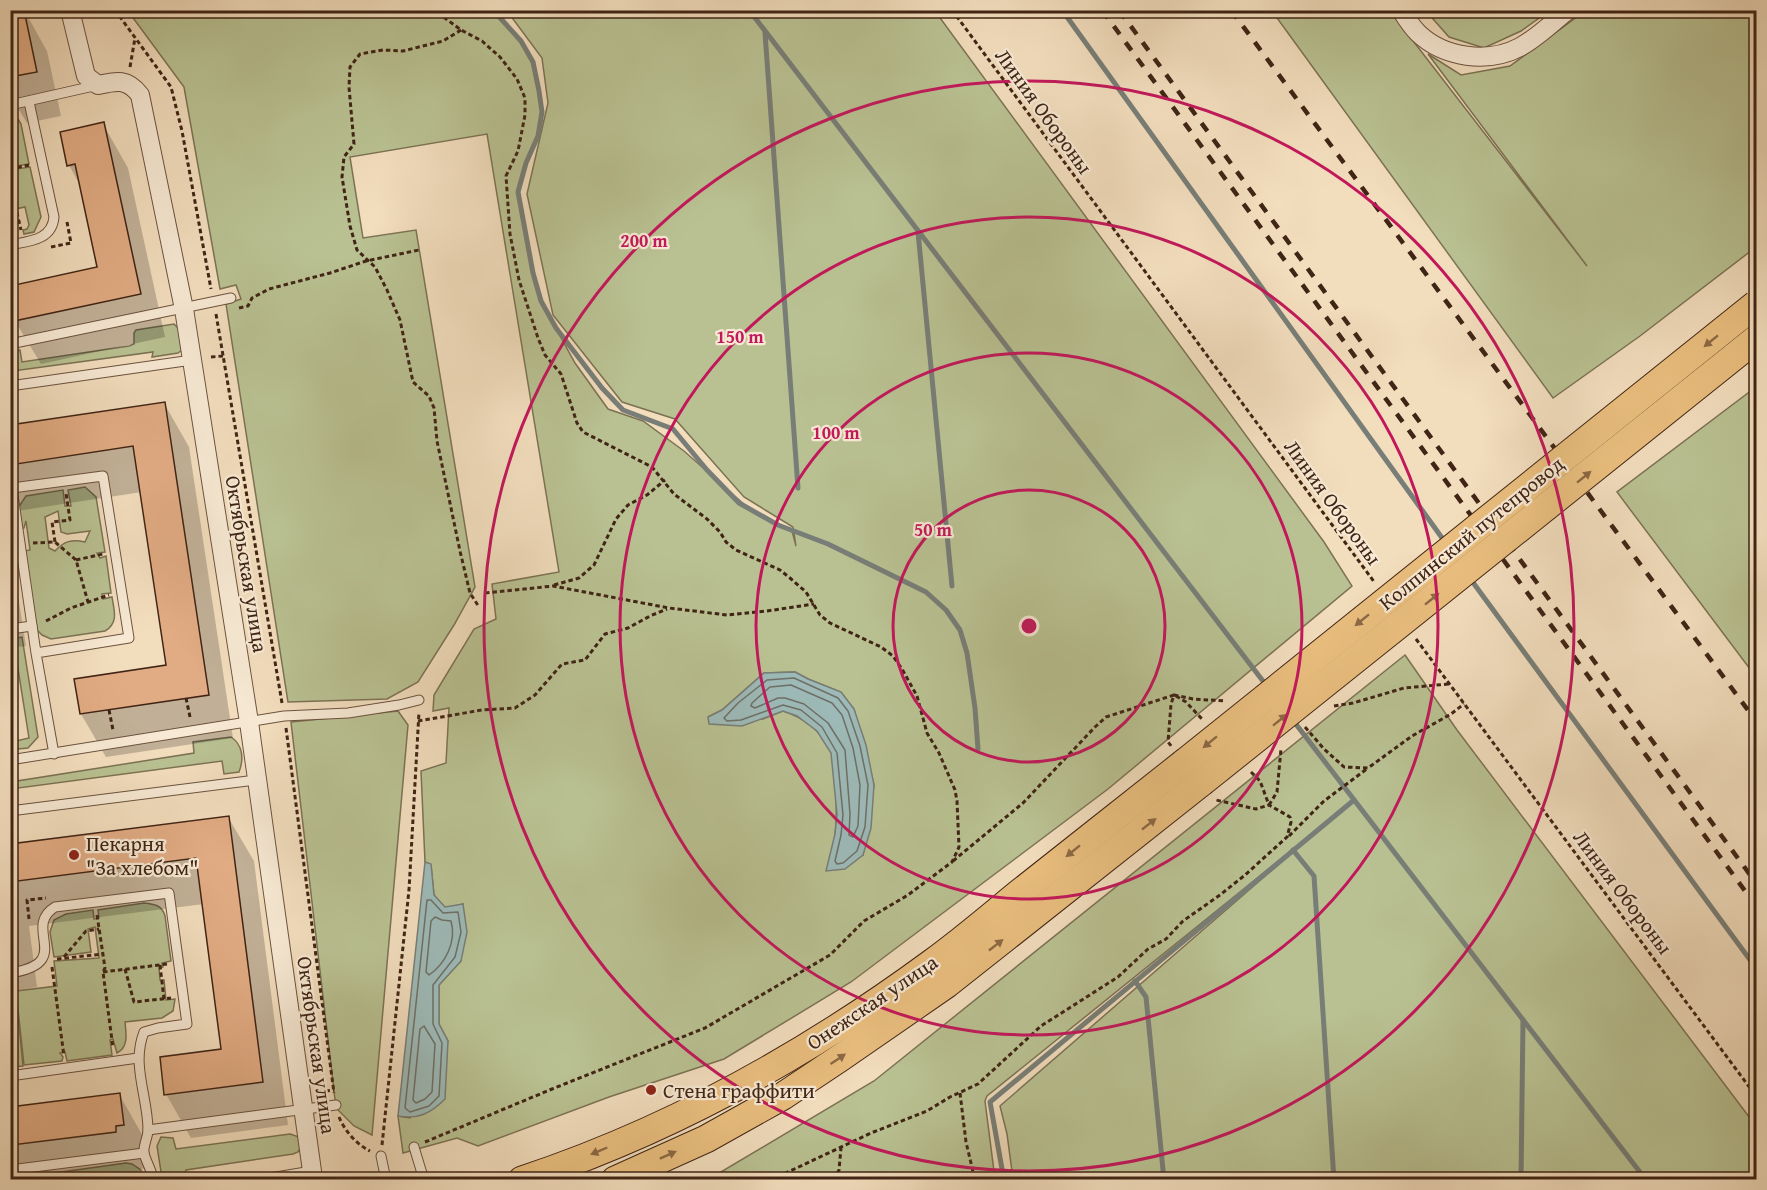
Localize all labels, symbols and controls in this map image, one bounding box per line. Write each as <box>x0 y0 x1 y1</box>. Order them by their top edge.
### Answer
street label: Линия Обороны <box>988 42 1100 181</box>
text: 200 m <box>620 227 668 254</box>
text: 150 m <box>716 323 764 350</box>
one-way arrow <box>1703 334 1719 347</box>
text: 100 m <box>812 419 860 446</box>
street label: Линия Обороны <box>1277 433 1389 572</box>
street label: Колпинский путепровод <box>1372 448 1571 618</box>
one-way arrow <box>1577 471 1592 484</box>
street label: Октябрьская улица <box>218 473 276 655</box>
text: 50 m <box>914 516 953 543</box>
one-way arrow <box>1424 592 1440 605</box>
one-way arrow <box>1354 613 1370 626</box>
centre of rings <box>1019 616 1039 636</box>
one-way arrow <box>1272 715 1287 727</box>
one-way arrow <box>1202 735 1217 747</box>
one-way arrow <box>1141 818 1157 831</box>
street label: Линия Обороны <box>1566 823 1680 961</box>
place label: Пекарня "За хлебом" <box>86 828 199 883</box>
one-way arrow <box>1065 844 1081 857</box>
marker: Пекарня "За хлебом" <box>67 848 81 862</box>
one-way arrow <box>988 939 1004 952</box>
street label: Онежская улица <box>800 947 944 1057</box>
street label: Октябрьская улица <box>289 954 345 1136</box>
one-way arrow <box>829 1054 846 1065</box>
place label: Стена граффити <box>663 1075 815 1106</box>
marker: Стена граффити <box>644 1083 658 1097</box>
one-way arrow <box>590 1146 608 1156</box>
one-way arrow <box>660 1150 678 1160</box>

